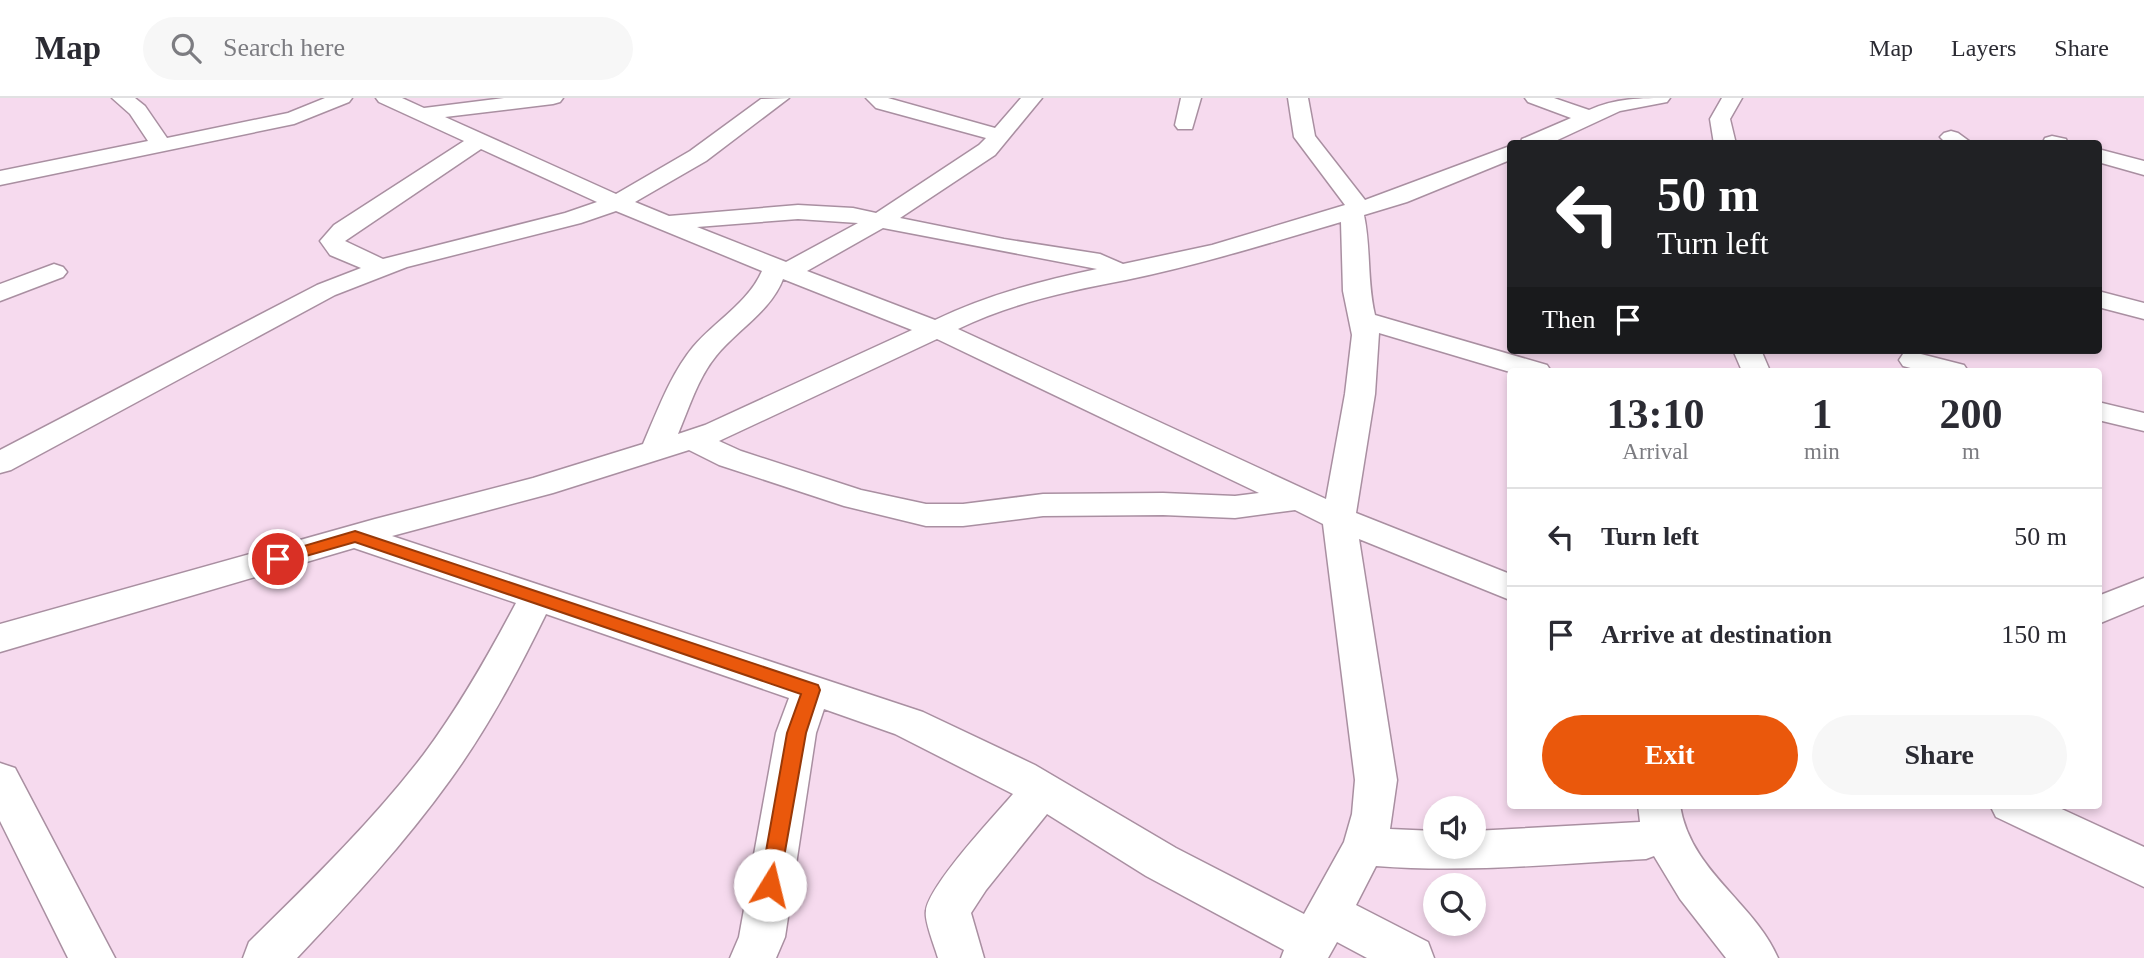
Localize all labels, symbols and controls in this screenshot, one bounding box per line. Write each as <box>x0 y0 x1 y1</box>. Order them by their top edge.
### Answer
search box <box>143 17 633 80</box>
icon: search <box>167 29 205 67</box>
text: Map <box>35 30 101 66</box>
text: Search here <box>223 33 345 62</box>
text: Map <box>1869 35 1913 61</box>
text: Layers <box>1951 35 2016 61</box>
text: Share <box>2054 35 2109 61</box>
text: 50 m <box>1657 167 1759 222</box>
icon: left <box>1542 168 1633 259</box>
text: Turn left <box>1657 225 1769 261</box>
icon: arrive <box>1609 301 1647 339</box>
text: Then <box>1542 305 1595 334</box>
text: 13:10 <box>1607 391 1705 437</box>
text: 1 <box>1811 391 1832 437</box>
text: 200 <box>1939 391 2002 437</box>
text: Arrival <box>1622 439 1689 464</box>
text: min <box>1804 439 1840 464</box>
text: m <box>1962 439 1980 464</box>
icon: left <box>1542 518 1580 556</box>
text: Turn left <box>1601 522 1699 551</box>
text: 50 m <box>2014 522 2067 551</box>
pin <box>248 529 308 589</box>
icon: arrive <box>259 540 297 578</box>
icon: arrive <box>1542 616 1580 654</box>
text: Arrive at destination <box>1601 620 1832 649</box>
text: 150 m <box>2001 620 2067 649</box>
button: Exit <box>1542 715 1798 795</box>
button: Share <box>1812 715 2067 795</box>
map controls <box>1423 796 1486 936</box>
button: sound <box>1423 796 1486 859</box>
position arrow <box>733 848 807 922</box>
button: search <box>1423 873 1486 936</box>

